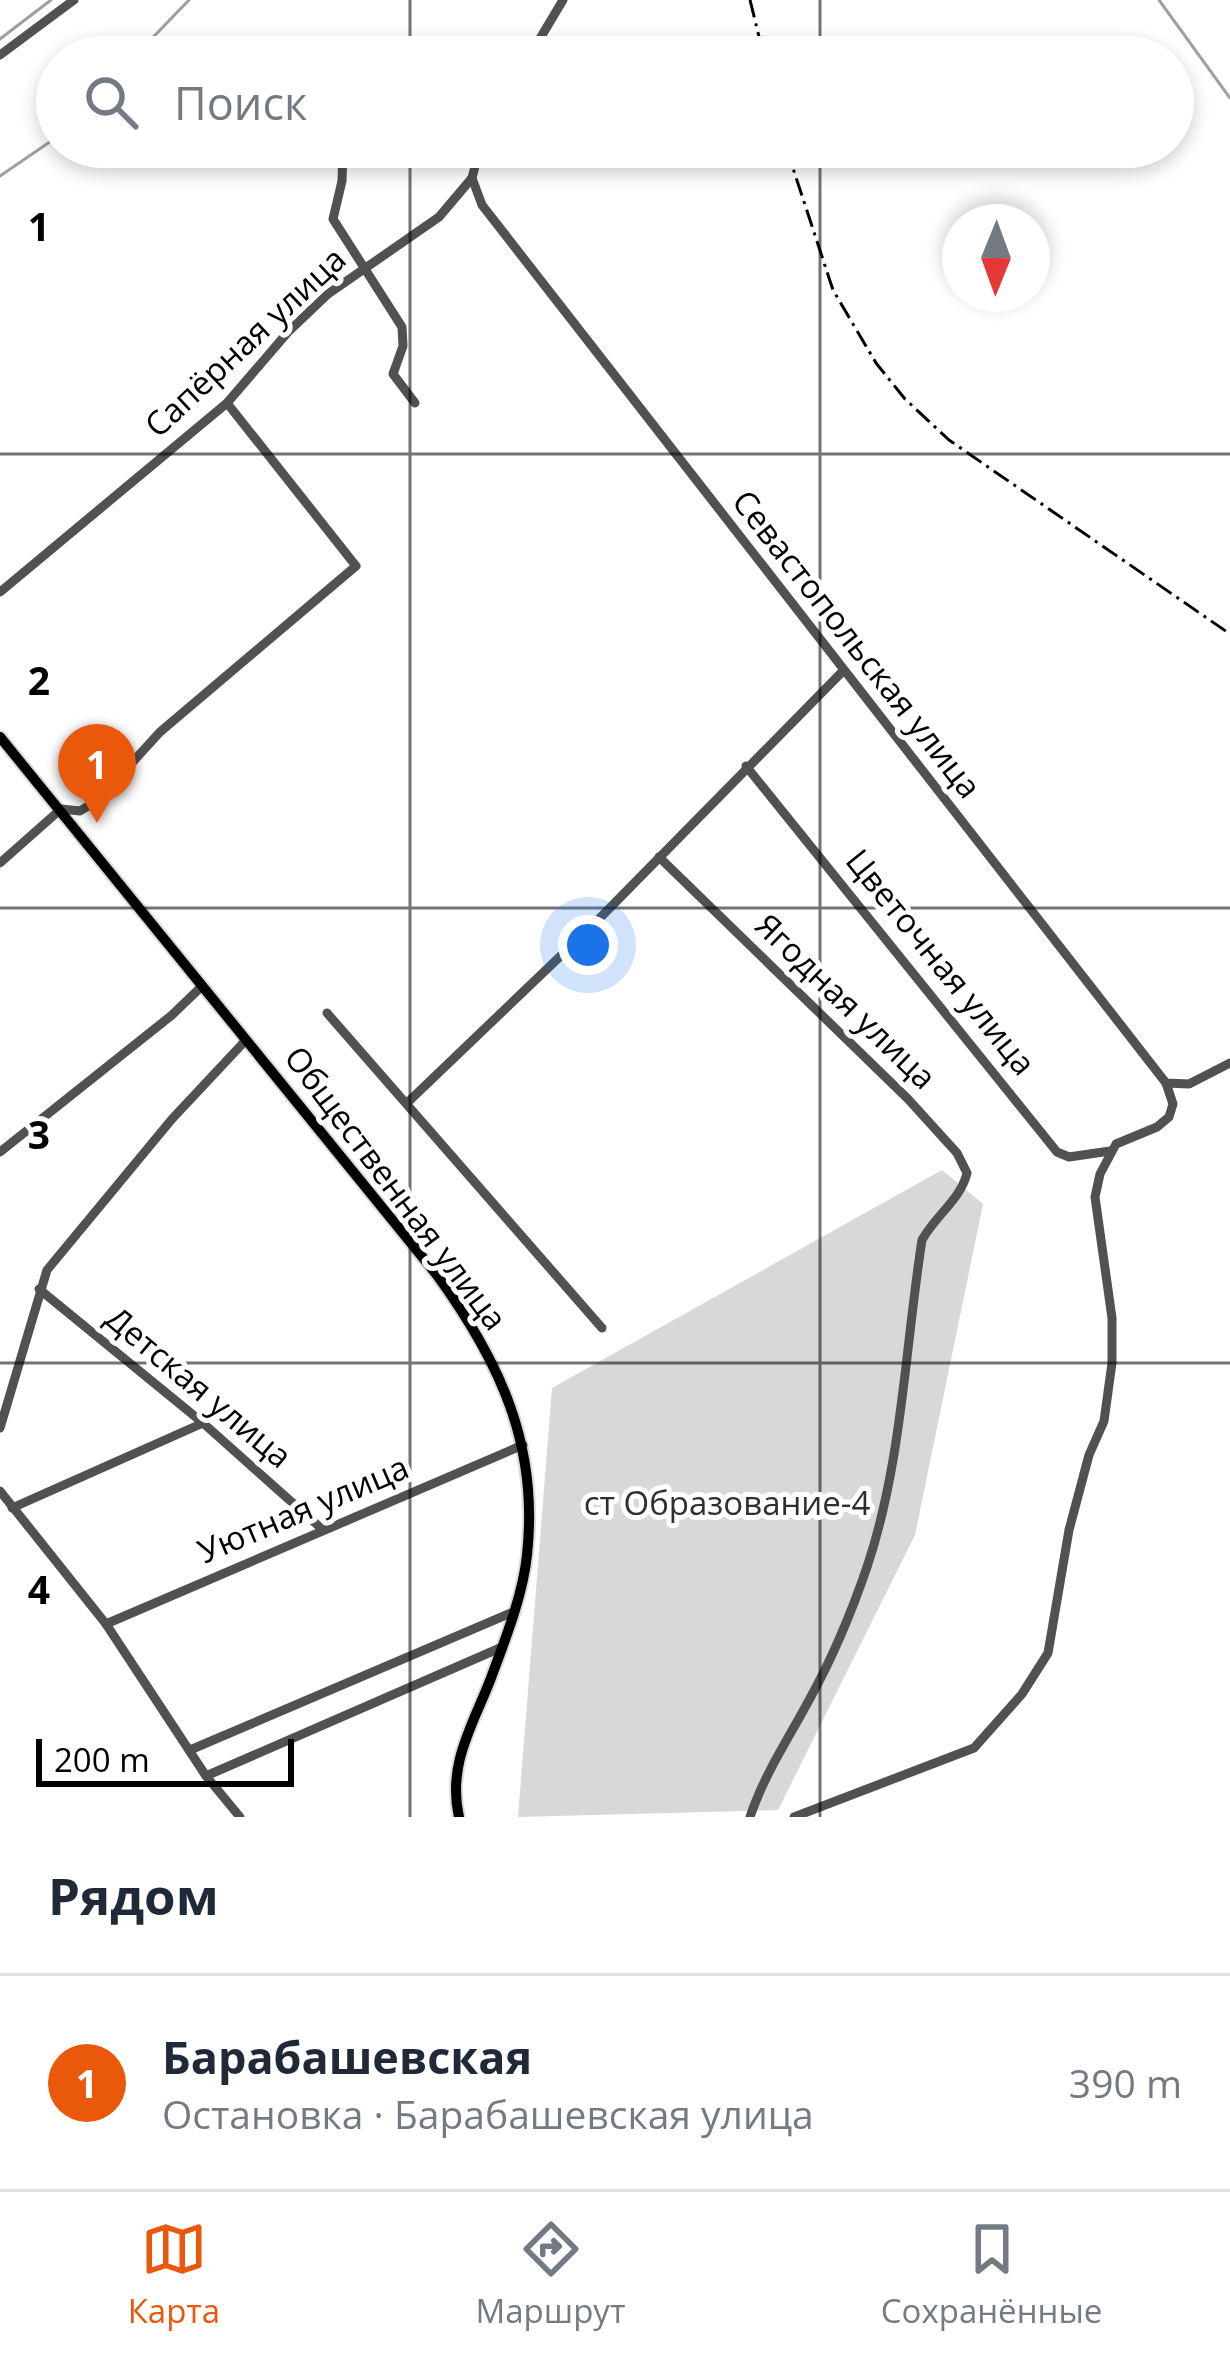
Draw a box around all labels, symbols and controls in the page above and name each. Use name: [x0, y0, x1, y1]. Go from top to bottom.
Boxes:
search box: [36, 36, 1194, 168]
icon: search: [78, 69, 144, 135]
text: Поиск: [174, 72, 307, 133]
text: 1: [28, 199, 50, 252]
north arrow: [942, 204, 1050, 312]
street label: Сапёрная улица: [134, 237, 355, 447]
street label: Севастопольская улица: [723, 480, 992, 807]
text: 2: [28, 653, 50, 706]
pin: 1: [58, 724, 136, 823]
street label: Цветочная улица: [836, 839, 1047, 1084]
street label: Ягодная улица: [746, 903, 947, 1099]
your location: [558, 915, 618, 975]
street label: Общественная улица: [275, 1037, 518, 1339]
text: 3: [28, 1107, 50, 1160]
street label: Детская улица: [97, 1295, 302, 1478]
street label: Уютная улица: [191, 1444, 415, 1573]
park label: ст Образование-4: [584, 1480, 870, 1525]
text: 4: [28, 1562, 50, 1615]
scale bar: [36, 1733, 294, 1786]
text: 200 m: [54, 1737, 150, 1782]
text: Рядом: [48, 1860, 219, 1930]
text: Барабашевская: [162, 2026, 532, 2087]
text: 1: [76, 2056, 98, 2109]
text: 390 m: [1069, 2056, 1182, 2109]
text: Остановка · Барабашевская улица: [162, 2087, 814, 2140]
tab: Карта: [128, 2216, 220, 2333]
tab: Маршрут: [476, 2216, 625, 2333]
tab: Сохранённые: [881, 2216, 1102, 2333]

